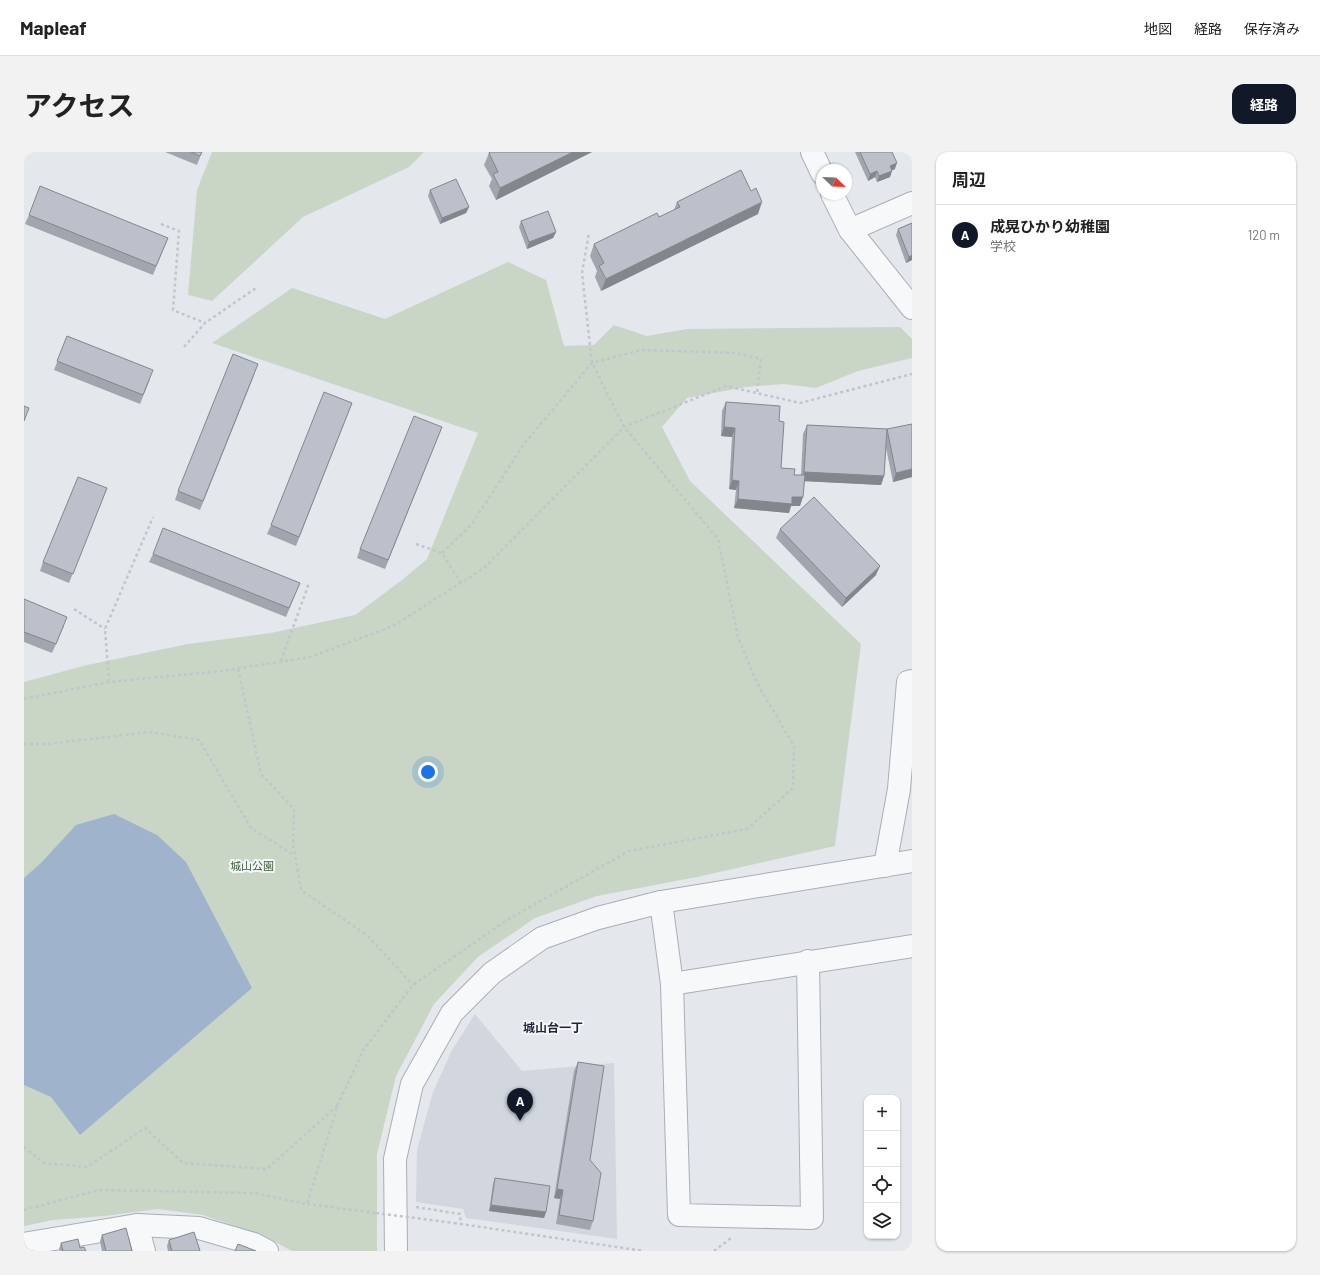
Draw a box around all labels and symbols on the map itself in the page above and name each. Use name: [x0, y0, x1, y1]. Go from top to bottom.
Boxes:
north arrow: [816, 164, 852, 200]
your location: [418, 762, 438, 782]
park label: 城山公園: [230, 859, 274, 872]
district label: 城山台一丁: [523, 1020, 583, 1034]
pin: A: [507, 1088, 533, 1121]

